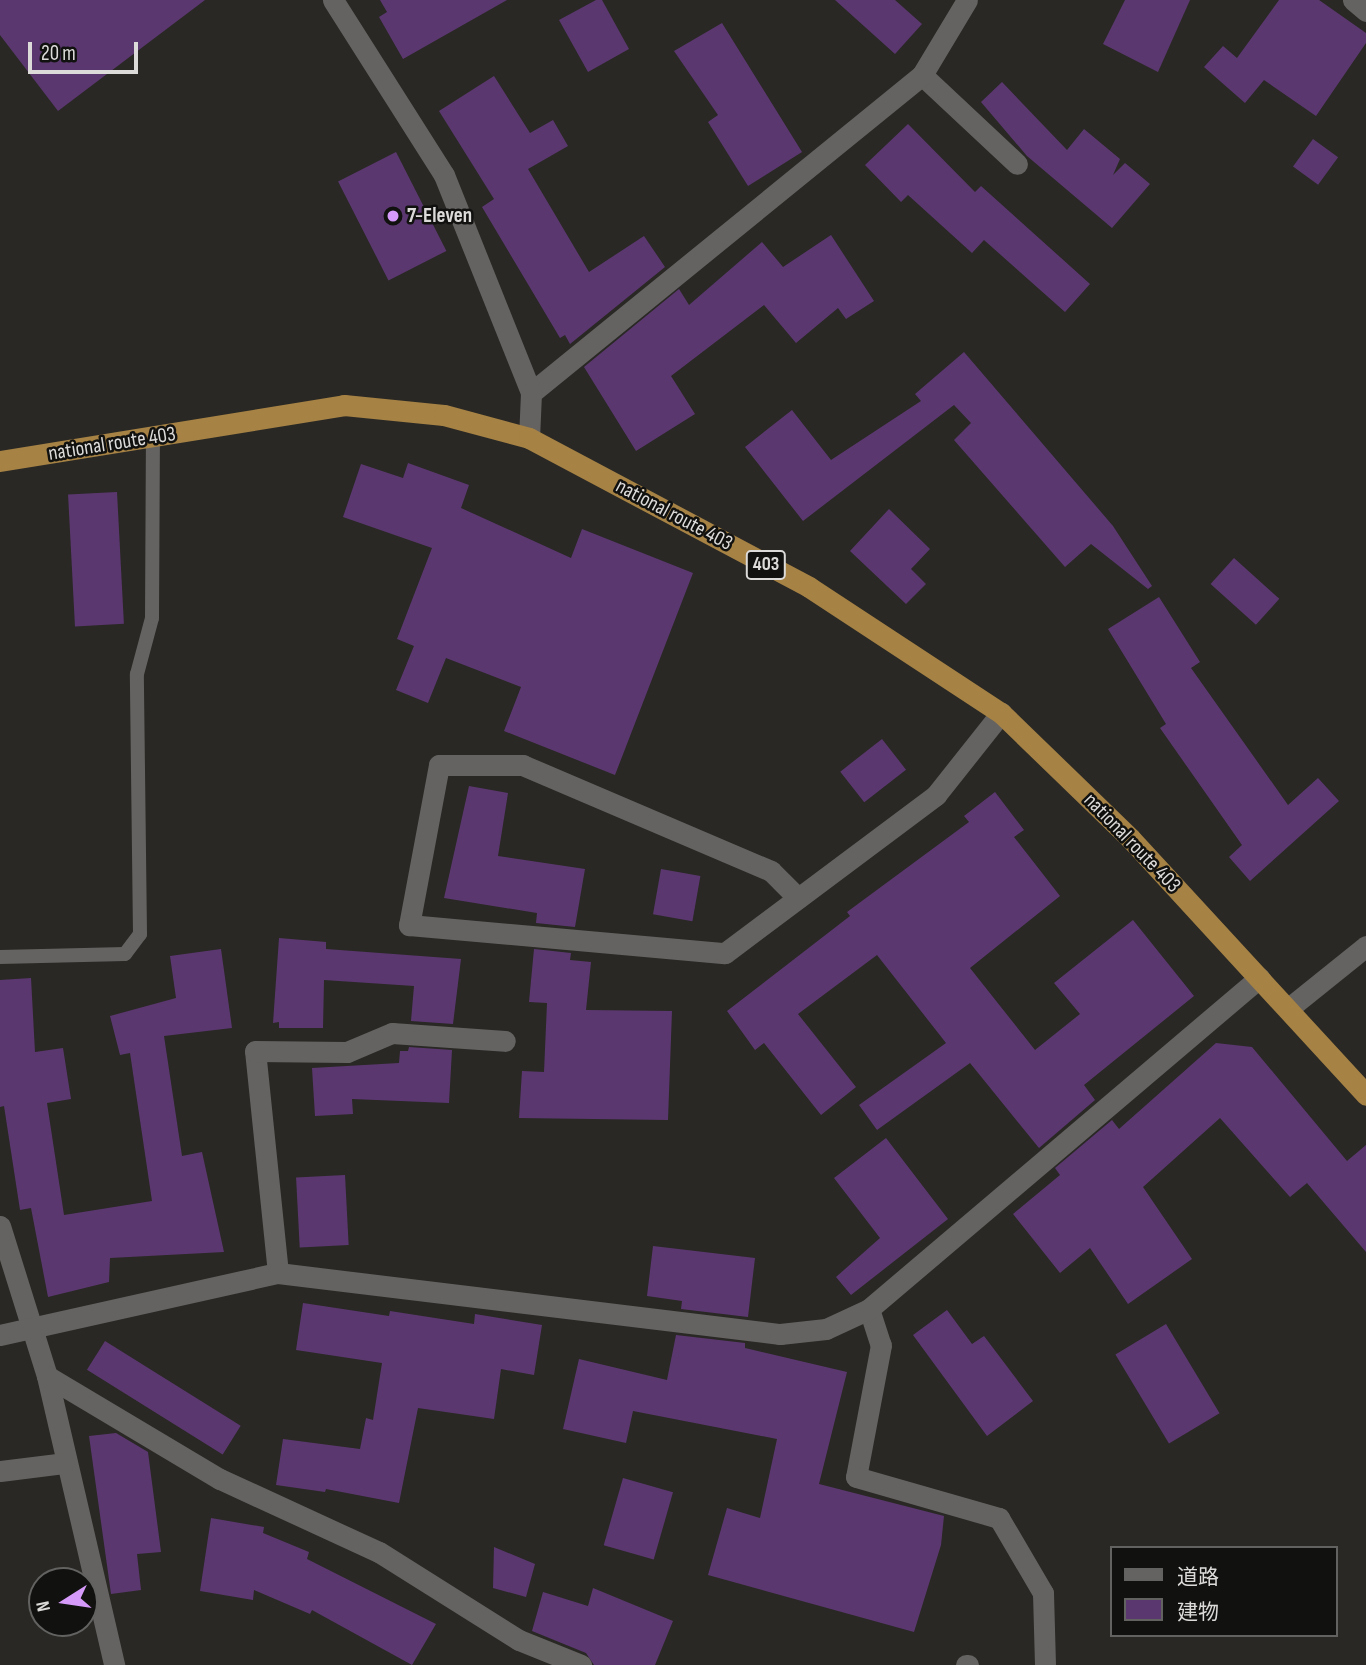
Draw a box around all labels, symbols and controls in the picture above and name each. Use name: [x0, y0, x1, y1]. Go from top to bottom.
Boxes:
scale bar: [32, 28, 142, 72]
text: 20 m: [41, 41, 76, 66]
place label: 7-Eleven: [407, 203, 472, 229]
marker: 7-Eleven: [385, 208, 401, 224]
street label: national route 403: [47, 421, 177, 467]
street label: national route 403: [611, 474, 737, 556]
road number: 403: [745, 550, 787, 580]
street label: national route 403: [1078, 788, 1186, 898]
legend: [1110, 1546, 1338, 1637]
text: 道路: [1177, 1565, 1219, 1590]
north arrow: [28, 1567, 98, 1637]
text: N: [32, 1599, 56, 1613]
text: 建物: [1177, 1600, 1219, 1625]

